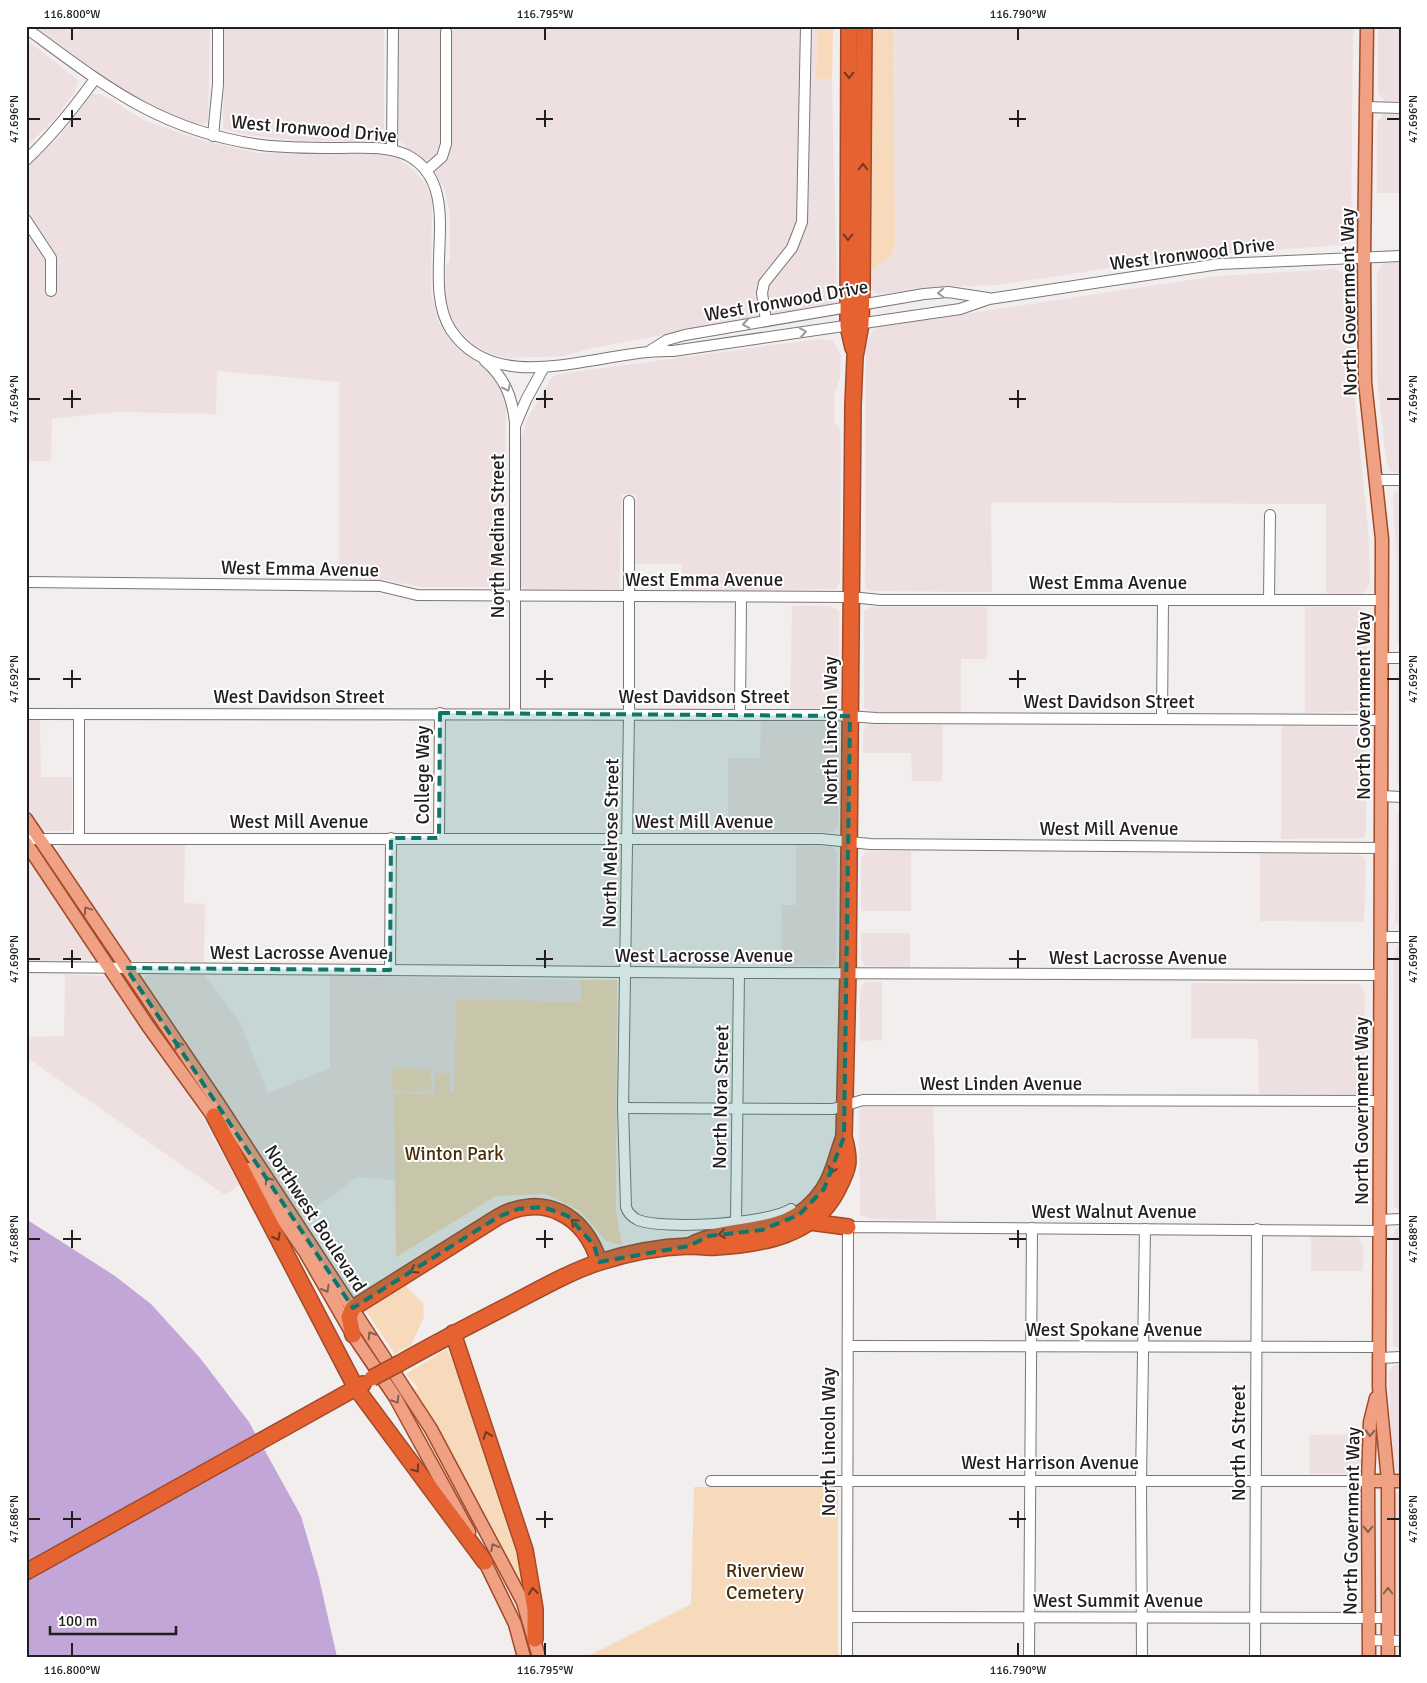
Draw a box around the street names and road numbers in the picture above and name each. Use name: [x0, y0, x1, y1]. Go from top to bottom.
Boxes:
street label: West Ironwood Drive: [230, 110, 398, 148]
street label: North Government Way: [1335, 208, 1363, 396]
street label: West Ironwood Drive: [1108, 232, 1276, 276]
street label: West Ironwood Drive: [702, 275, 870, 327]
street label: North Medina Street: [486, 453, 510, 619]
street label: West Emma Avenue: [221, 556, 379, 582]
street label: West Emma Avenue: [625, 568, 783, 592]
street label: West Emma Avenue: [1029, 571, 1187, 595]
street label: North Government Way: [1352, 612, 1376, 800]
street label: North Lincoln Way: [819, 656, 843, 806]
street label: West Davidson Street: [213, 685, 385, 709]
street label: West Davidson Street: [618, 685, 790, 709]
street label: West Davidson Street: [1023, 690, 1195, 714]
street label: College Way: [411, 725, 435, 824]
street label: North Melrose Street: [598, 758, 624, 928]
street label: West Mill Avenue: [229, 810, 369, 834]
street label: West Mill Avenue: [634, 810, 774, 834]
street label: West Mill Avenue: [1039, 817, 1179, 841]
street label: West Lacrosse Avenue: [210, 941, 388, 965]
street label: West Lacrosse Avenue: [615, 944, 793, 968]
street label: West Lacrosse Avenue: [1049, 946, 1227, 970]
street label: North Government Way: [1350, 1017, 1374, 1205]
street label: North Nora Street: [708, 1024, 734, 1169]
street label: West Linden Avenue: [920, 1072, 1082, 1096]
street label: Northwest Boulevard: [259, 1140, 372, 1297]
street label: West Walnut Avenue: [1031, 1200, 1197, 1224]
street label: West Spokane Avenue: [1025, 1318, 1203, 1342]
street label: North Lincoln Way: [817, 1367, 841, 1517]
street label: North A Street: [1227, 1384, 1251, 1501]
street label: North Government Way: [1338, 1427, 1366, 1615]
street label: West Harrison Avenue: [961, 1451, 1139, 1475]
street label: West Summit Avenue: [1033, 1589, 1203, 1613]

